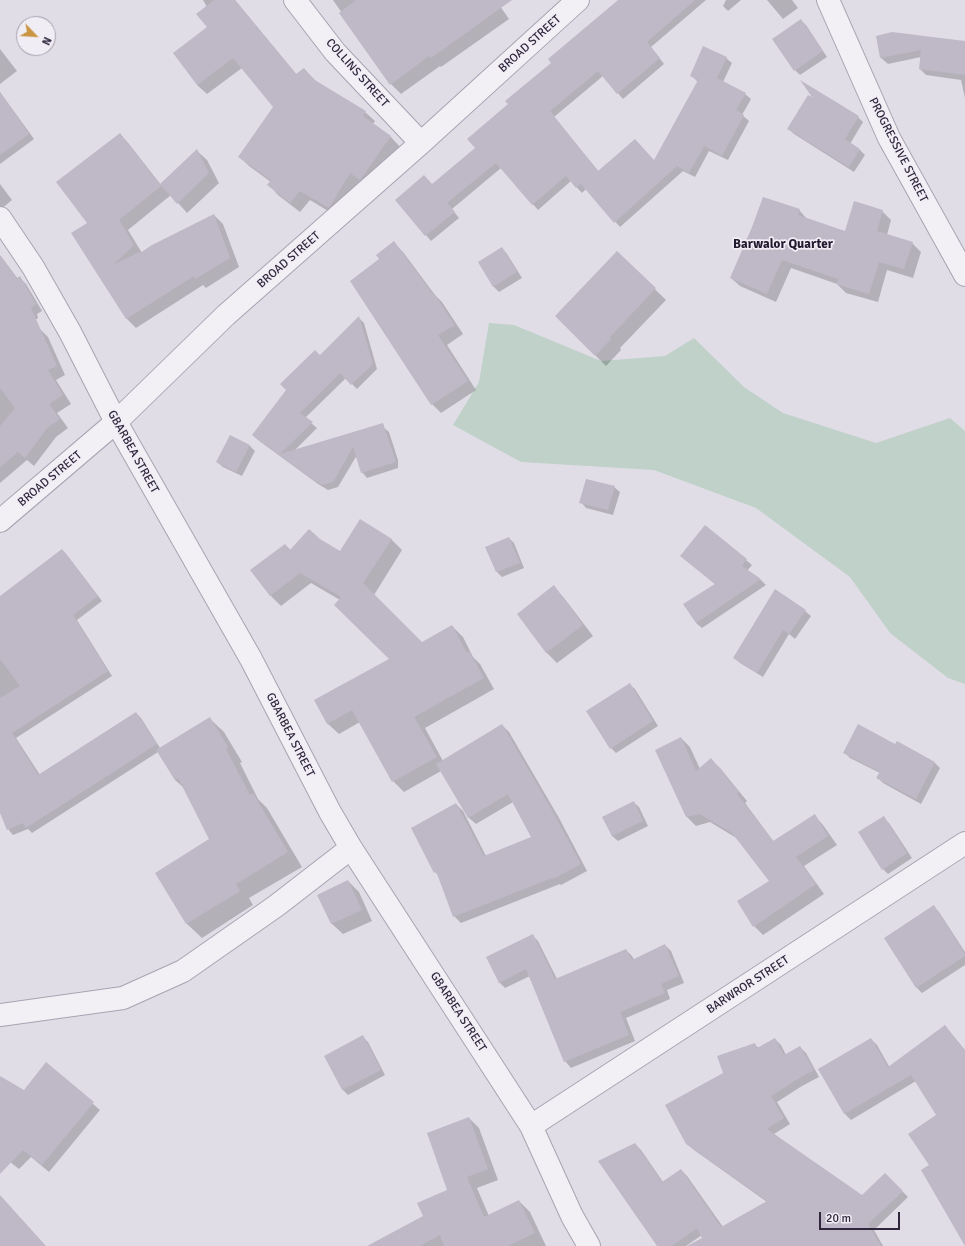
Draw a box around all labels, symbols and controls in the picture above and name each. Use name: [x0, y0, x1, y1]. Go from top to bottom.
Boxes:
street label: BROAD STREET: [496, 12, 564, 76]
north arrow: [16, 16, 56, 56]
text: N: [39, 35, 54, 47]
street label: COLLINS STREET: [322, 36, 392, 110]
street label: PROGRESSIVE STREET: [865, 95, 931, 205]
street label: BROAD STREET: [255, 229, 323, 291]
district label: Barwalor Quarter: [733, 237, 833, 253]
street label: GBARBEA STREET: [104, 408, 162, 496]
street label: BROAD STREET: [15, 448, 85, 510]
street label: GBARBEA STREET: [263, 691, 317, 779]
street label: BARWROR STREET: [704, 953, 792, 1017]
street label: GBARBEA STREET: [427, 969, 489, 1055]
scale bar: [821, 1204, 902, 1230]
text: 20 m: [826, 1211, 851, 1226]

